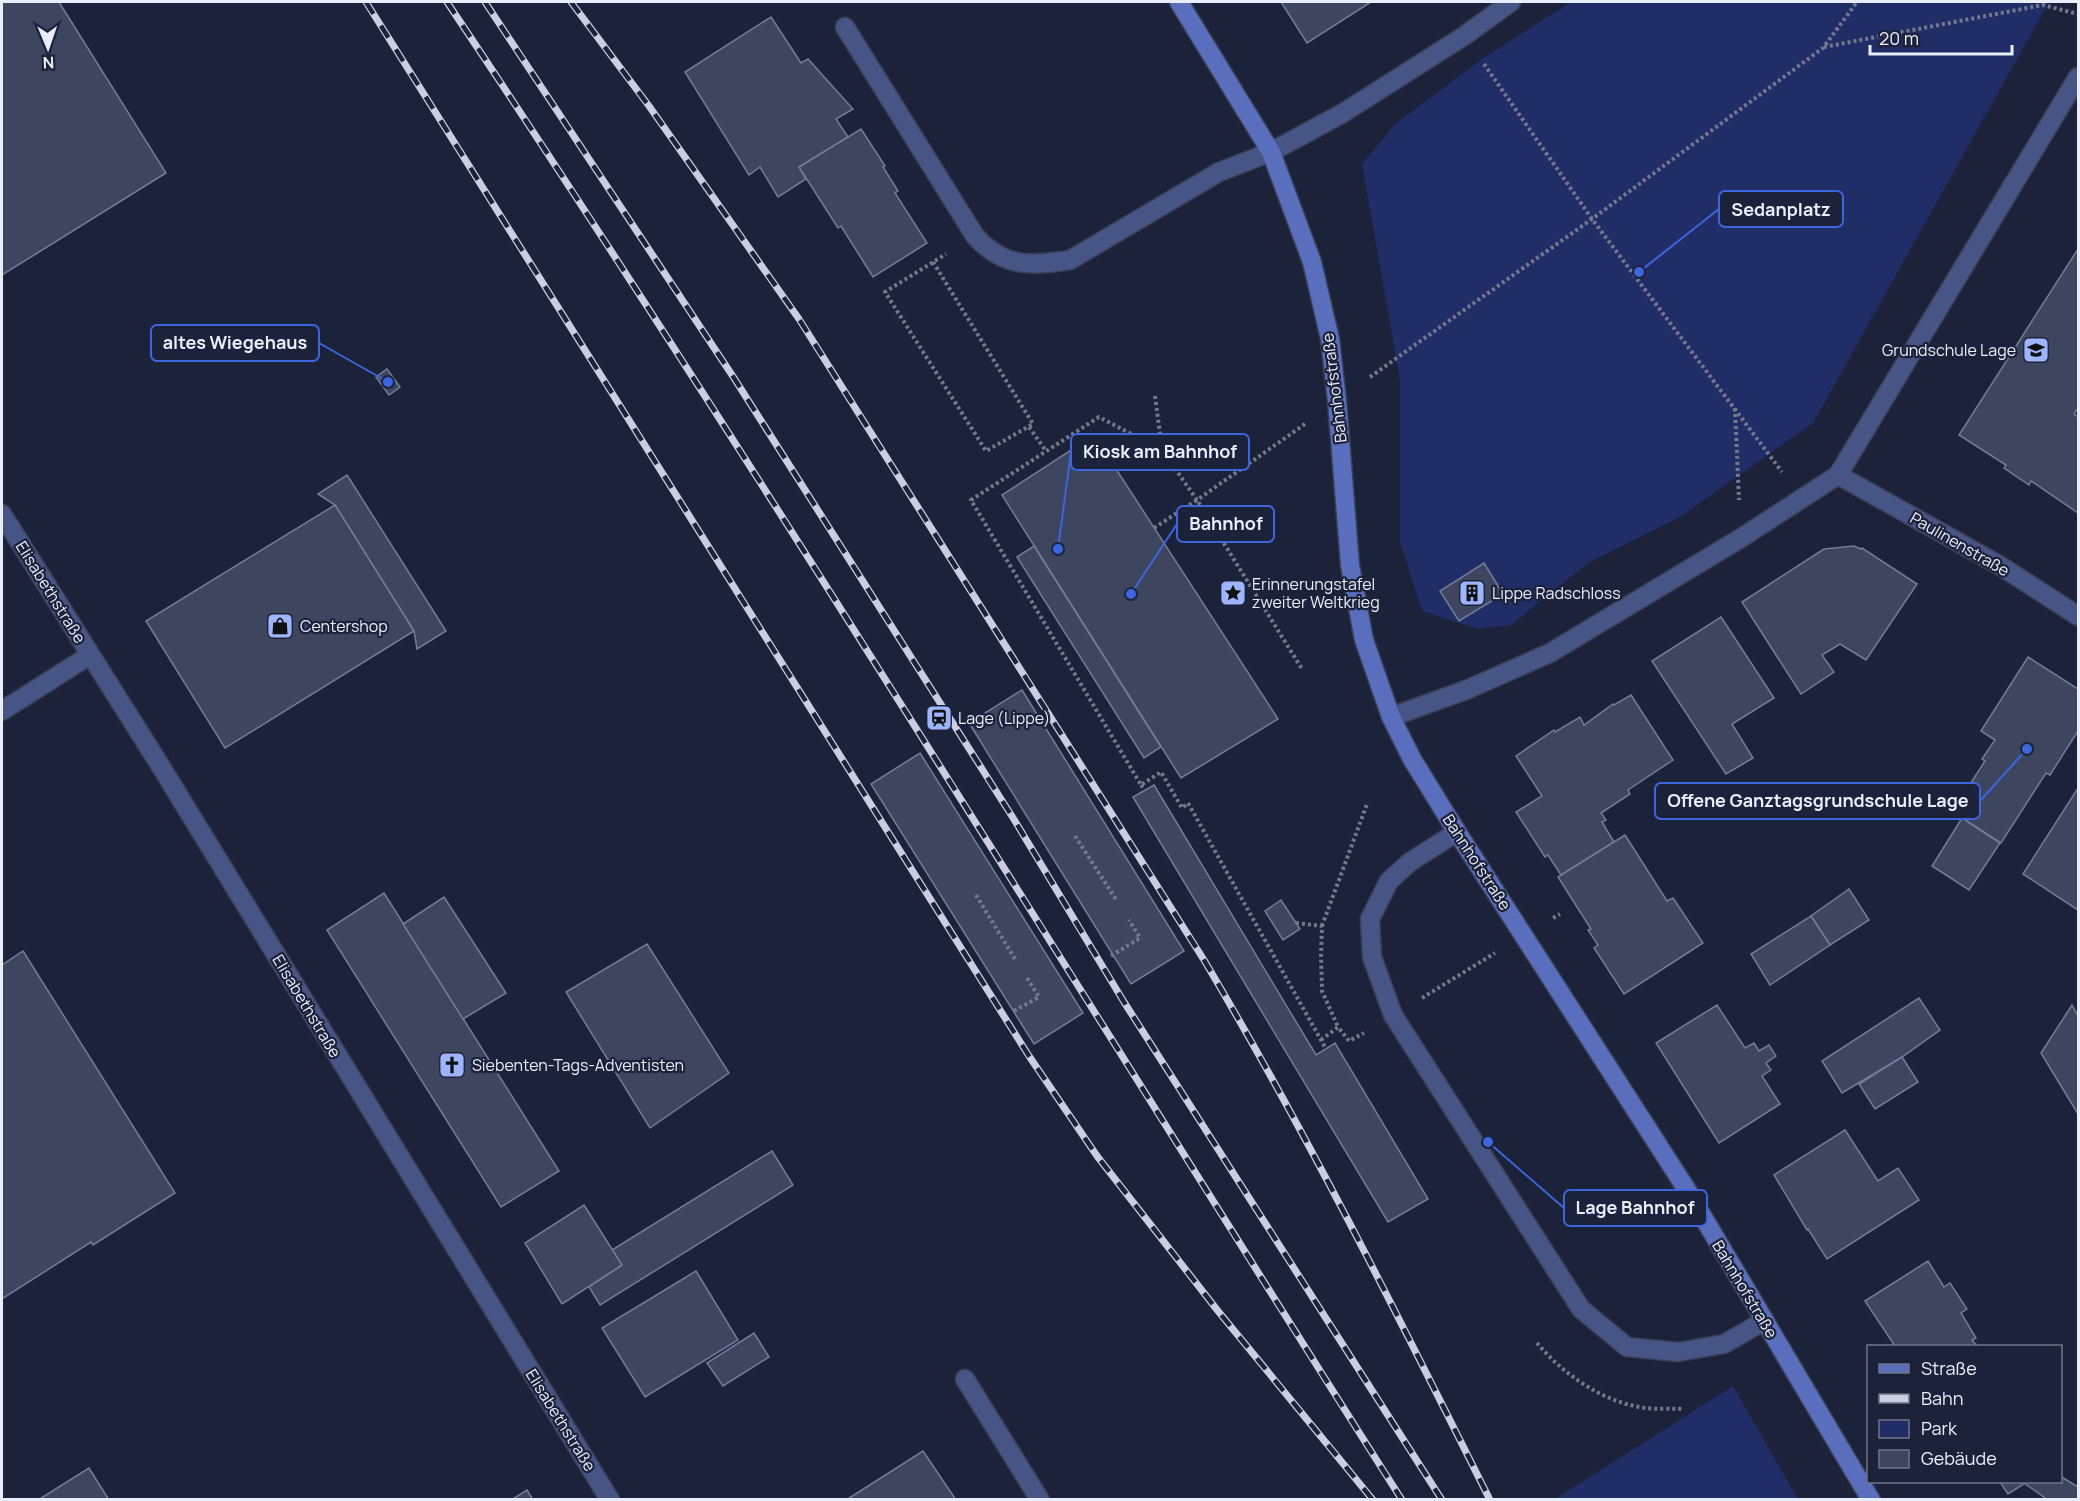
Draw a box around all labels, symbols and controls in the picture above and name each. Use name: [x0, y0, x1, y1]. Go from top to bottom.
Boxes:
north arrow: [18, 18, 78, 78]
scale bar: [1870, 18, 2012, 56]
text: 20 m: [1879, 26, 1919, 50]
text: N: [42, 52, 55, 74]
callout: Sedanplatz: [1719, 191, 1843, 227]
text: Sedanplatz: [1731, 197, 1831, 221]
callout: altes Wiegehaus: [151, 325, 319, 361]
text: altes Wiegehaus: [163, 330, 308, 354]
street label: Bahnhofstraße: [1316, 332, 1352, 444]
school or university icon: Grundschule Lage: [2021, 335, 2051, 365]
place label: Grundschule Lage: [1882, 339, 2016, 361]
callout: Kiosk am Bahnhof: [1071, 434, 1249, 470]
text: Kiosk am Bahnhof: [1083, 439, 1237, 463]
callout: Bahnhof: [1177, 506, 1274, 542]
street label: Paulinenstraße: [1906, 507, 2014, 581]
text: Bahnhof: [1189, 511, 1263, 535]
street label: Elisabethstraße: [11, 537, 91, 647]
place label: Erinnerungstafel zweiter Weltkrieg: [1252, 573, 1380, 613]
place icon: Erinnerungstafel zweiter Weltkrieg: [1218, 578, 1248, 608]
building icon: Lippe Radschloss: [1457, 578, 1487, 608]
place label: Lippe Radschloss: [1492, 582, 1621, 604]
shop icon: Centershop: [265, 611, 295, 641]
place label: Centershop: [300, 615, 388, 637]
station icon: Lage (Lippe): [924, 703, 954, 733]
place label: Lage (Lippe): [958, 707, 1050, 729]
callout: Offene Ganztagsgrundschule Lage: [1655, 783, 1980, 819]
text: Offene Ganztagsgrundschule Lage: [1667, 788, 1969, 812]
street label: Bahnhofstraße: [1438, 810, 1516, 914]
street label: Elisabethstraße: [268, 950, 346, 1062]
church icon: Siebenten-Tags-Adventisten: [437, 1050, 467, 1080]
place label: Siebenten-Tags-Adventisten: [472, 1054, 684, 1076]
callout: Lage Bahnhof: [1564, 1190, 1707, 1226]
text: Lage Bahnhof: [1576, 1195, 1695, 1219]
street label: Bahnhofstraße: [1707, 1236, 1783, 1342]
legend: [1867, 1345, 2062, 1483]
text: Straße: [1921, 1356, 1977, 1380]
street label: Elisabethstraße: [521, 1365, 601, 1475]
text: Bahn: [1921, 1386, 1963, 1410]
text: Park: [1921, 1416, 1958, 1440]
text: Gebäude: [1921, 1446, 1997, 1470]

